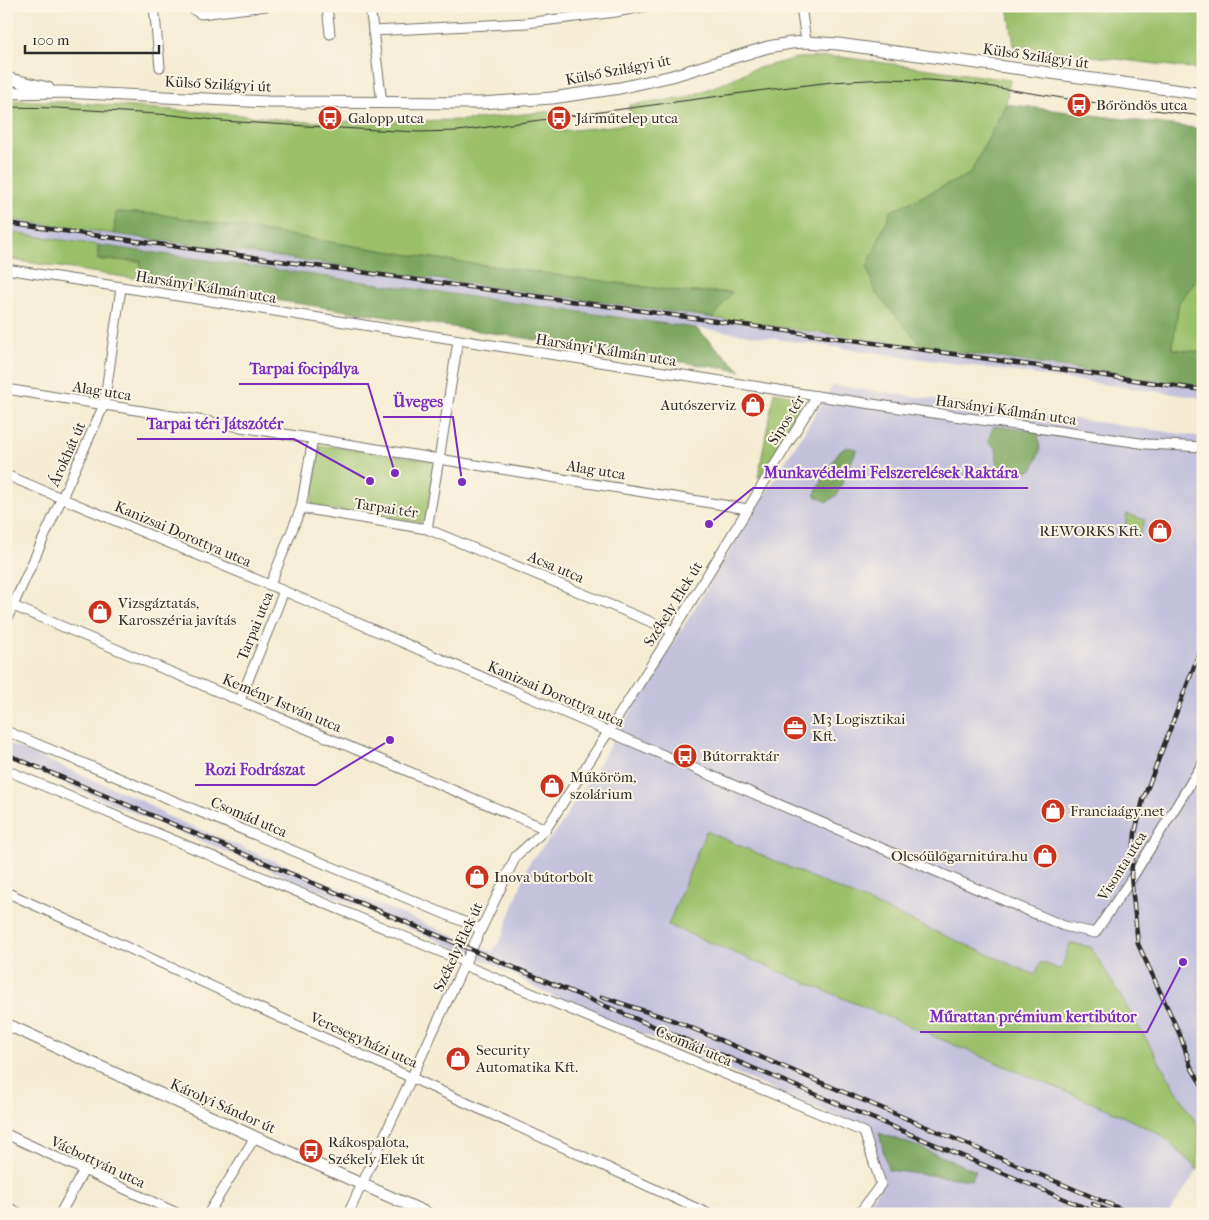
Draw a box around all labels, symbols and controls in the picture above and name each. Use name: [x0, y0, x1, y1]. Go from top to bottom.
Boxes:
scale bar: [25, 22, 159, 54]
text: 100 m: [32, 31, 70, 49]
street label: Külső Szilágyi út: [982, 40, 1091, 72]
street label: Külső Szilágyi út: [564, 51, 673, 89]
street label: Külső Szilágyi út: [164, 72, 273, 96]
bus stop icon: Bőröndös utca: [1066, 92, 1092, 118]
place label: Bőröndös utca: [1096, 96, 1189, 114]
bus stop icon: Galopp utca: [317, 105, 343, 131]
bus stop icon: Járműtelep utca: [546, 105, 572, 131]
place label: Galopp utca: [348, 109, 425, 127]
place label: Járműtelep utca: [575, 109, 679, 127]
street label: Harsányi Kálmán utca: [134, 267, 279, 307]
street label: Harsányi Kálmán utca: [534, 330, 679, 370]
callout: Tarpai focipálya: [239, 353, 368, 384]
text: Tarpai focipálya: [248, 359, 359, 379]
street label: Alag utca: [70, 377, 134, 405]
callout: Üveges: [383, 386, 453, 417]
text: Üveges: [392, 391, 443, 412]
street label: Sipos tér: [764, 391, 809, 448]
street label: Harsányi Kálmán utca: [934, 391, 1079, 429]
shop icon: Autószerviz: [740, 392, 766, 418]
place label: Autószerviz: [659, 396, 736, 414]
callout: Tarpai téri Játszótér: [137, 408, 294, 439]
text: Tarpai téri Játszótér: [145, 414, 285, 434]
street label: Árokhát út: [44, 418, 90, 490]
street label: Alag utca: [564, 456, 628, 484]
callout: Munkavédelmi Felszerelések Raktára: [753, 457, 1028, 488]
text: Munkavédelmi Felszerelések Raktára: [763, 463, 1019, 482]
street label: Tarpai tér: [353, 494, 420, 522]
street label: Kanizsai Dorottya utca: [112, 497, 255, 571]
shop icon: REWORKS Kft.: [1147, 518, 1173, 544]
place label: REWORKS Kft.: [1039, 522, 1142, 540]
street label: Acsa utca: [524, 547, 588, 587]
street label: Székely Elek út: [640, 558, 707, 650]
street label: Tarpai utca: [233, 588, 277, 663]
place label: Vizsgáztatás, Karosszéria javítás: [117, 594, 237, 629]
shop icon: Vizsgáztatás, Karosszéria javítás: [87, 599, 113, 625]
street label: Kanizsai Dorottya utca: [485, 657, 628, 731]
street label: Kemény István utca: [220, 670, 345, 737]
place label: M3 Logisztikai Kft.: [812, 710, 906, 745]
office icon: M3 Logisztikai Kft.: [782, 715, 808, 741]
bus stop icon: Bútorraktár: [672, 743, 698, 769]
place label: Bútorraktár: [702, 747, 780, 765]
callout: Rozi Fodrászat: [195, 754, 316, 785]
text: Rozi Fodrászat: [205, 760, 305, 779]
place label: Műköröm, szolárium: [570, 768, 636, 803]
shop icon: Műköröm, szolárium: [539, 773, 565, 799]
street label: Csomád utca: [208, 793, 291, 842]
shop icon: Franciaágy.net: [1040, 798, 1066, 824]
place label: Franciaágy.net: [1070, 802, 1165, 820]
street label: Visonta utca: [1093, 827, 1151, 905]
shop icon: Olcsóülőgarnitúra.hu: [1032, 843, 1058, 869]
place label: Olcsóülőgarnitúra.hu: [891, 847, 1029, 865]
shop icon: Inova bútorbolt: [464, 864, 490, 890]
place label: Inova bútorbolt: [494, 868, 594, 886]
street label: Székely Elek út: [429, 899, 487, 995]
callout: Műrattan prémium kertibútor: [920, 1001, 1147, 1032]
text: Műrattan prémium kertibútor: [928, 1007, 1138, 1027]
street label: Veresegyházi utca: [306, 1008, 422, 1072]
street label: Csomád utca: [653, 1022, 736, 1071]
place label: Security Automatika Kft.: [475, 1041, 578, 1076]
shop icon: Security Automatika Kft.: [445, 1046, 471, 1072]
street label: Károlyi Sándor út: [167, 1075, 279, 1138]
street label: Vácbottyán utca: [47, 1132, 149, 1192]
place label: Rákospalota, Székely Elek út: [328, 1133, 426, 1168]
bus stop icon: Rákospalota, Székely Elek út: [298, 1138, 324, 1164]

